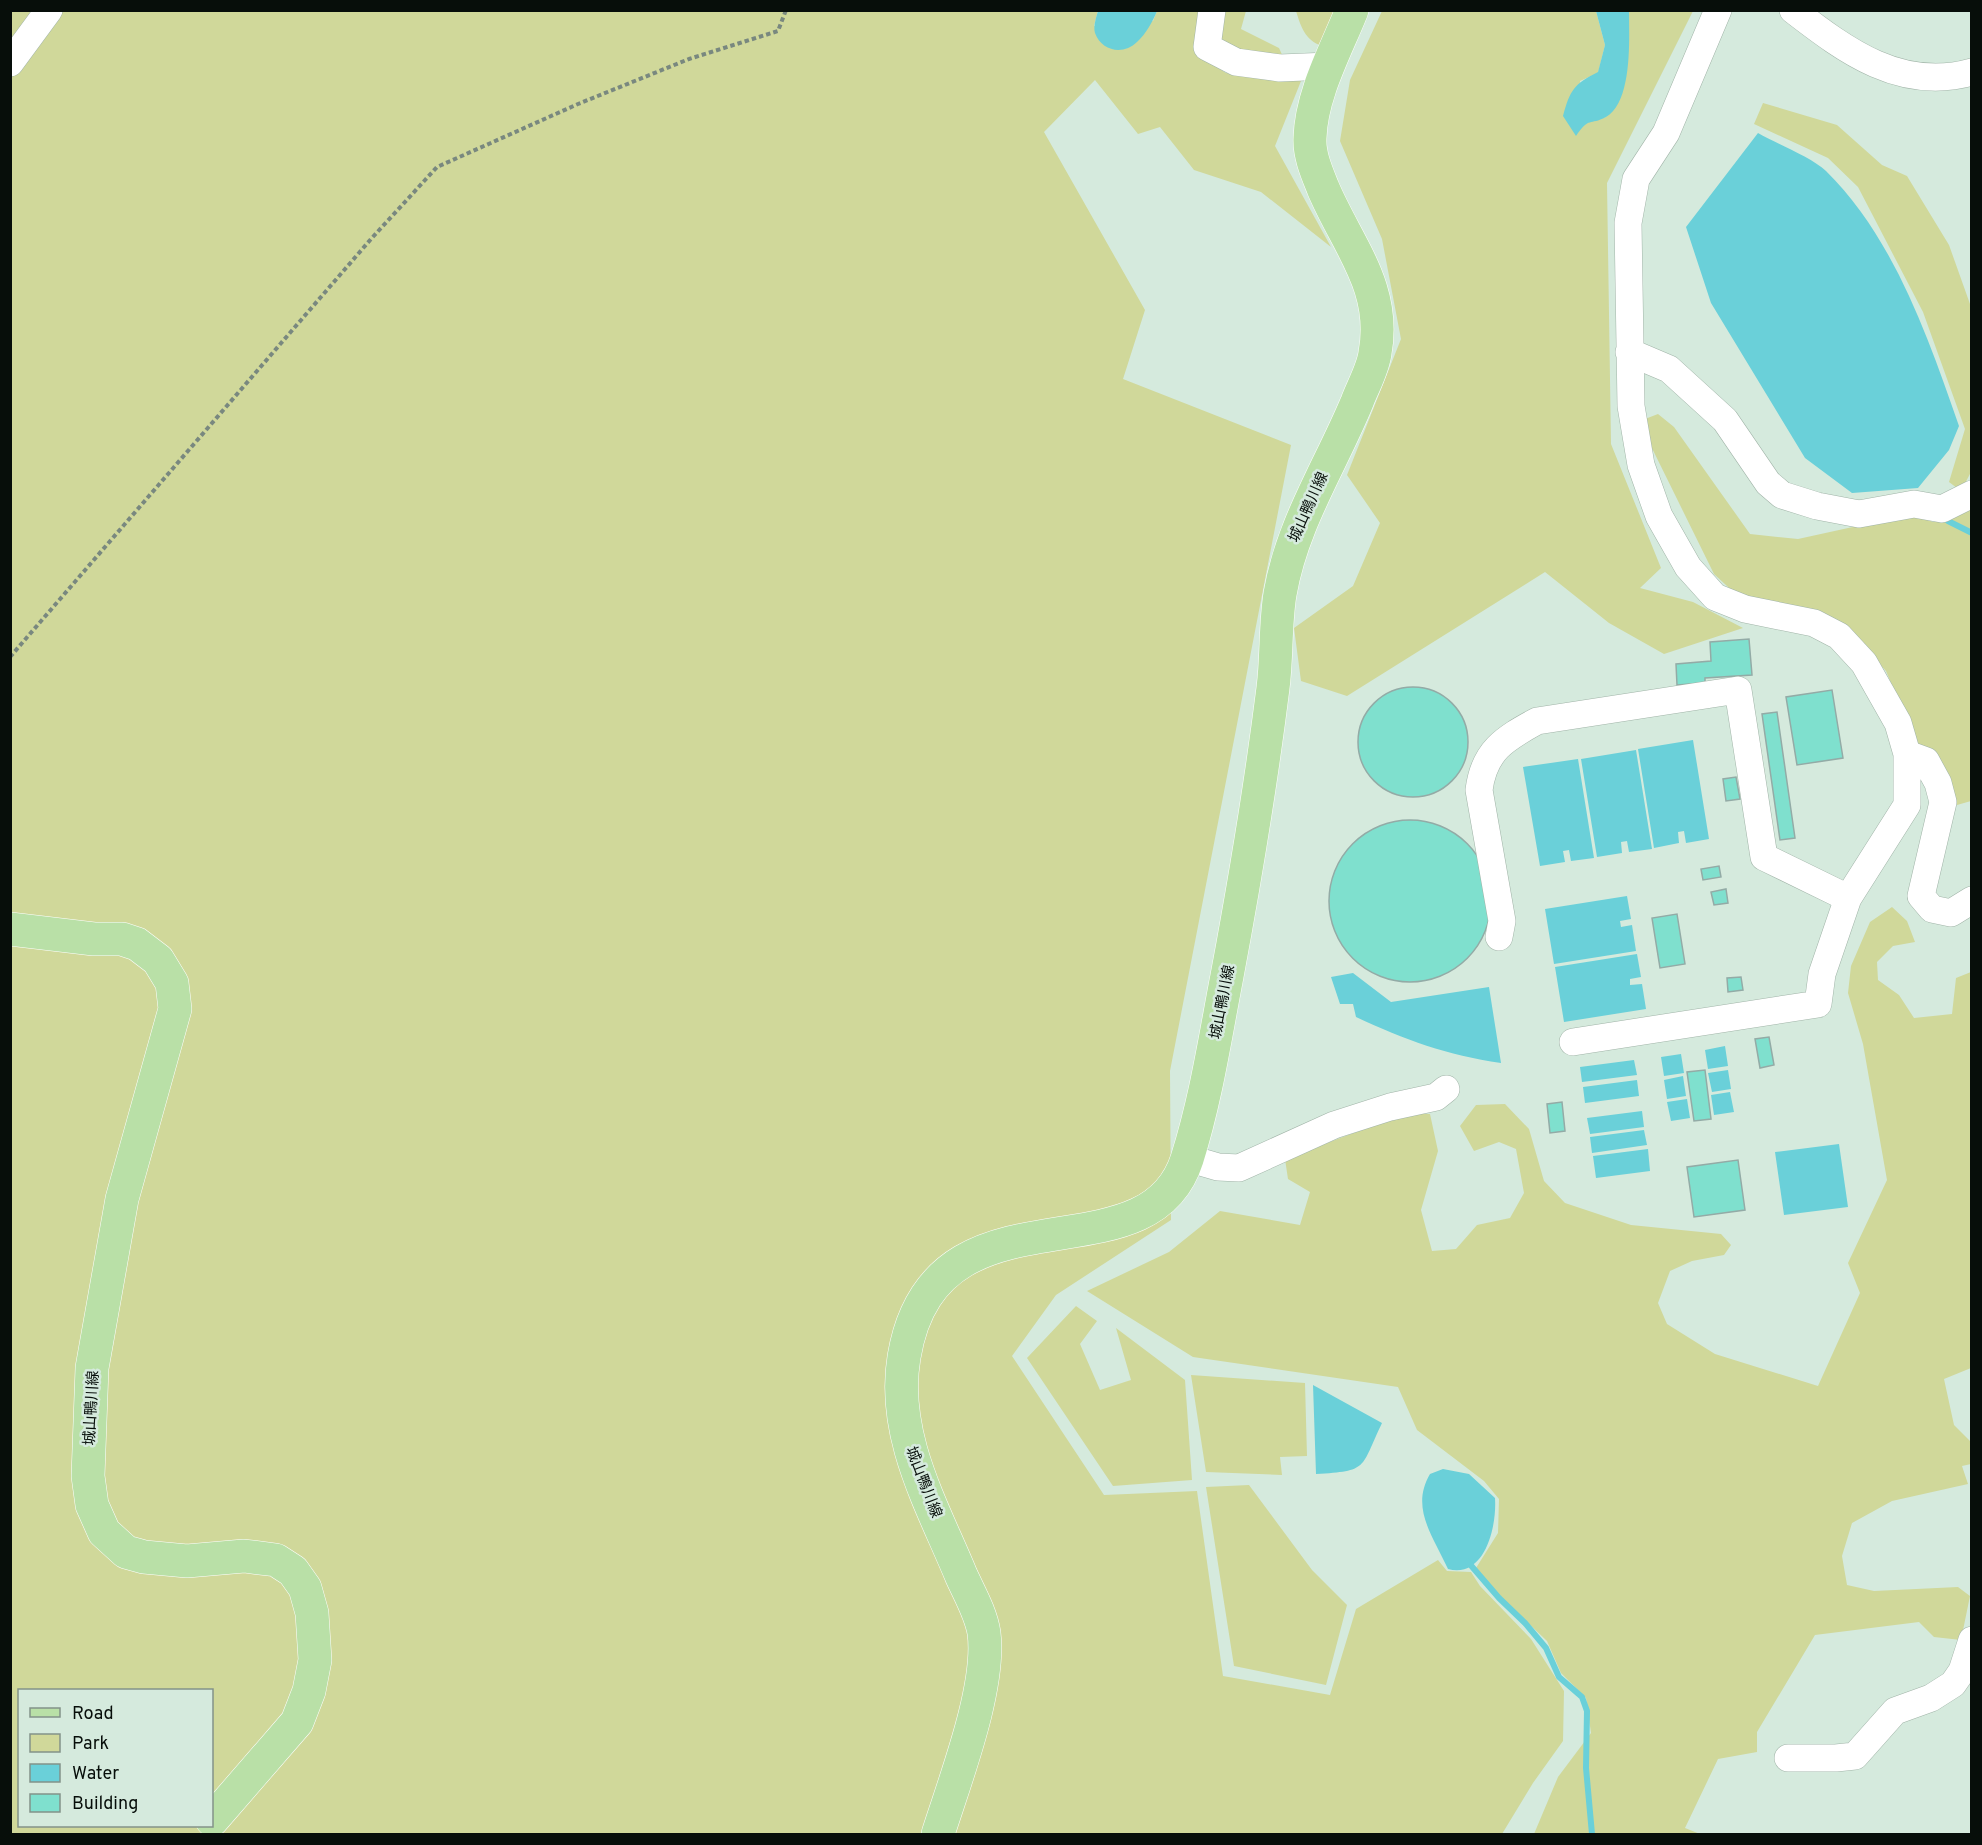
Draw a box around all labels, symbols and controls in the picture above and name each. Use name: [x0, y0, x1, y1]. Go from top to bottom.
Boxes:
street label: 城山鴨川線: [1285, 469, 1333, 546]
street label: 城山鴨川線: [1207, 964, 1240, 1041]
street label: 城山鴨川線: [81, 1370, 104, 1446]
street label: 城山鴨川線: [900, 1444, 945, 1521]
legend: [18, 1689, 213, 1827]
text: Road: [72, 1703, 114, 1726]
text: Park: [72, 1733, 109, 1756]
text: Water: [72, 1763, 119, 1786]
text: Building: [72, 1793, 138, 1816]

